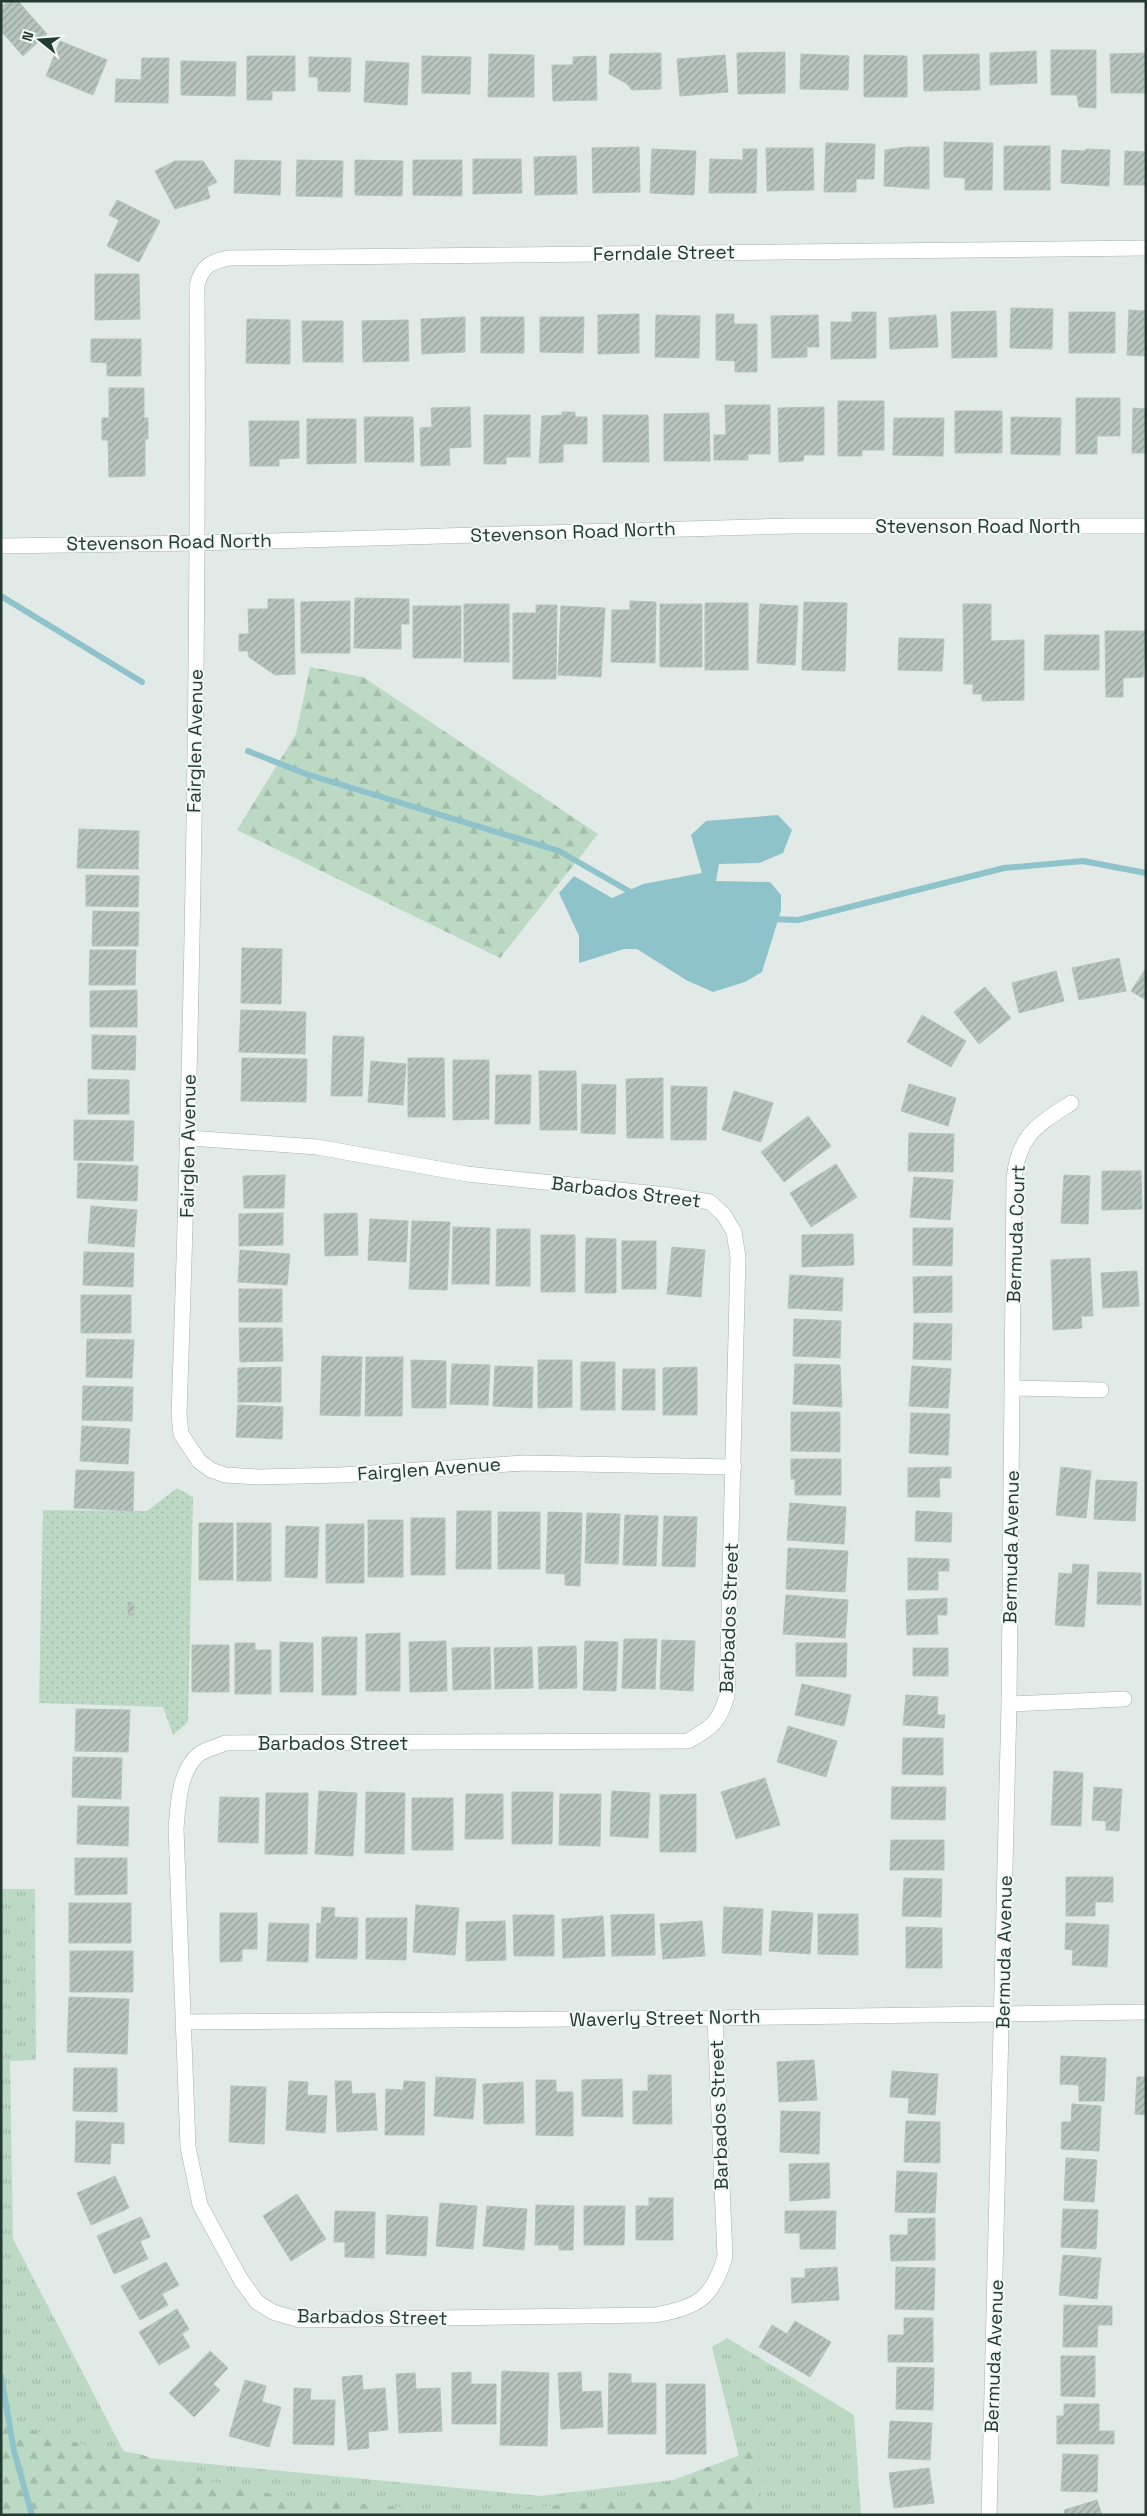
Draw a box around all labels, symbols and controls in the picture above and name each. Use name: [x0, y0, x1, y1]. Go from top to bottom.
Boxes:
north arrow: [15, 15, 65, 65]
text: N: [18, 29, 38, 43]
street label: Ferndale Street: [593, 239, 735, 267]
street label: Stevenson Road North: [875, 514, 1081, 539]
street label: Stevenson Road North: [470, 516, 676, 548]
street label: Stevenson Road North: [66, 528, 272, 556]
street label: Fairglen Avenue: [181, 669, 209, 813]
street label: Fairglen Avenue: [174, 1074, 202, 1218]
street label: Bermuda Court: [1001, 1164, 1031, 1304]
street label: Barbados Street: [550, 1170, 702, 1214]
street label: Fairglen Avenue: [356, 1452, 502, 1486]
street label: Bermuda Avenue: [997, 1470, 1025, 1624]
street label: Barbados Street: [714, 1542, 744, 1694]
street label: Barbados Street: [258, 1731, 408, 1756]
street label: Bermuda Avenue: [990, 1875, 1018, 2029]
street label: Waverly Street North: [569, 2004, 761, 2032]
street label: Barbados Street: [704, 2039, 734, 2191]
street label: Bermuda Avenue: [979, 2279, 1009, 2433]
street label: Barbados Street: [297, 2303, 447, 2331]

